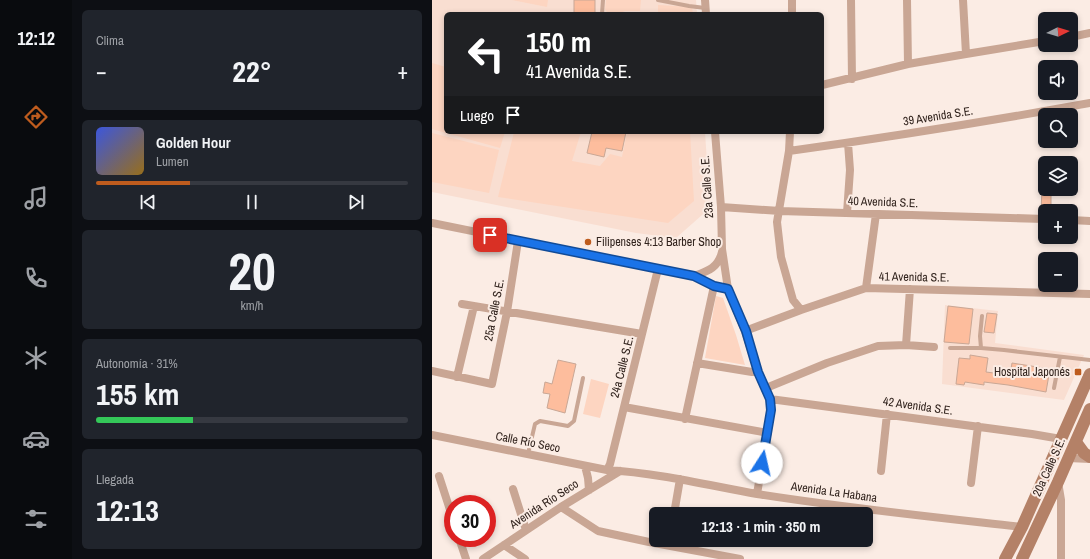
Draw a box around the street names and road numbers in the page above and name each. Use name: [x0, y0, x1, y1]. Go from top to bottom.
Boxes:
street label: 39 Avenida S.E.: [902, 103, 974, 129]
street label: 23a Calle S.E.: [697, 155, 717, 219]
street label: 40 Avenida S.E.: [848, 193, 918, 211]
street label: 41 Avenida S.E.: [879, 268, 949, 286]
street label: 25a Calle S.E.: [480, 278, 508, 342]
street label: 24a Calle S.E.: [607, 335, 637, 399]
street label: 42 Avenida S.E.: [882, 393, 954, 419]
street label: Calle Río Seco: [494, 428, 562, 456]
street label: 20a Calle S.E.: [1029, 435, 1069, 499]
street label: Avenida Río Seco: [506, 476, 582, 533]
street label: Avenida La Habana: [789, 478, 879, 506]

